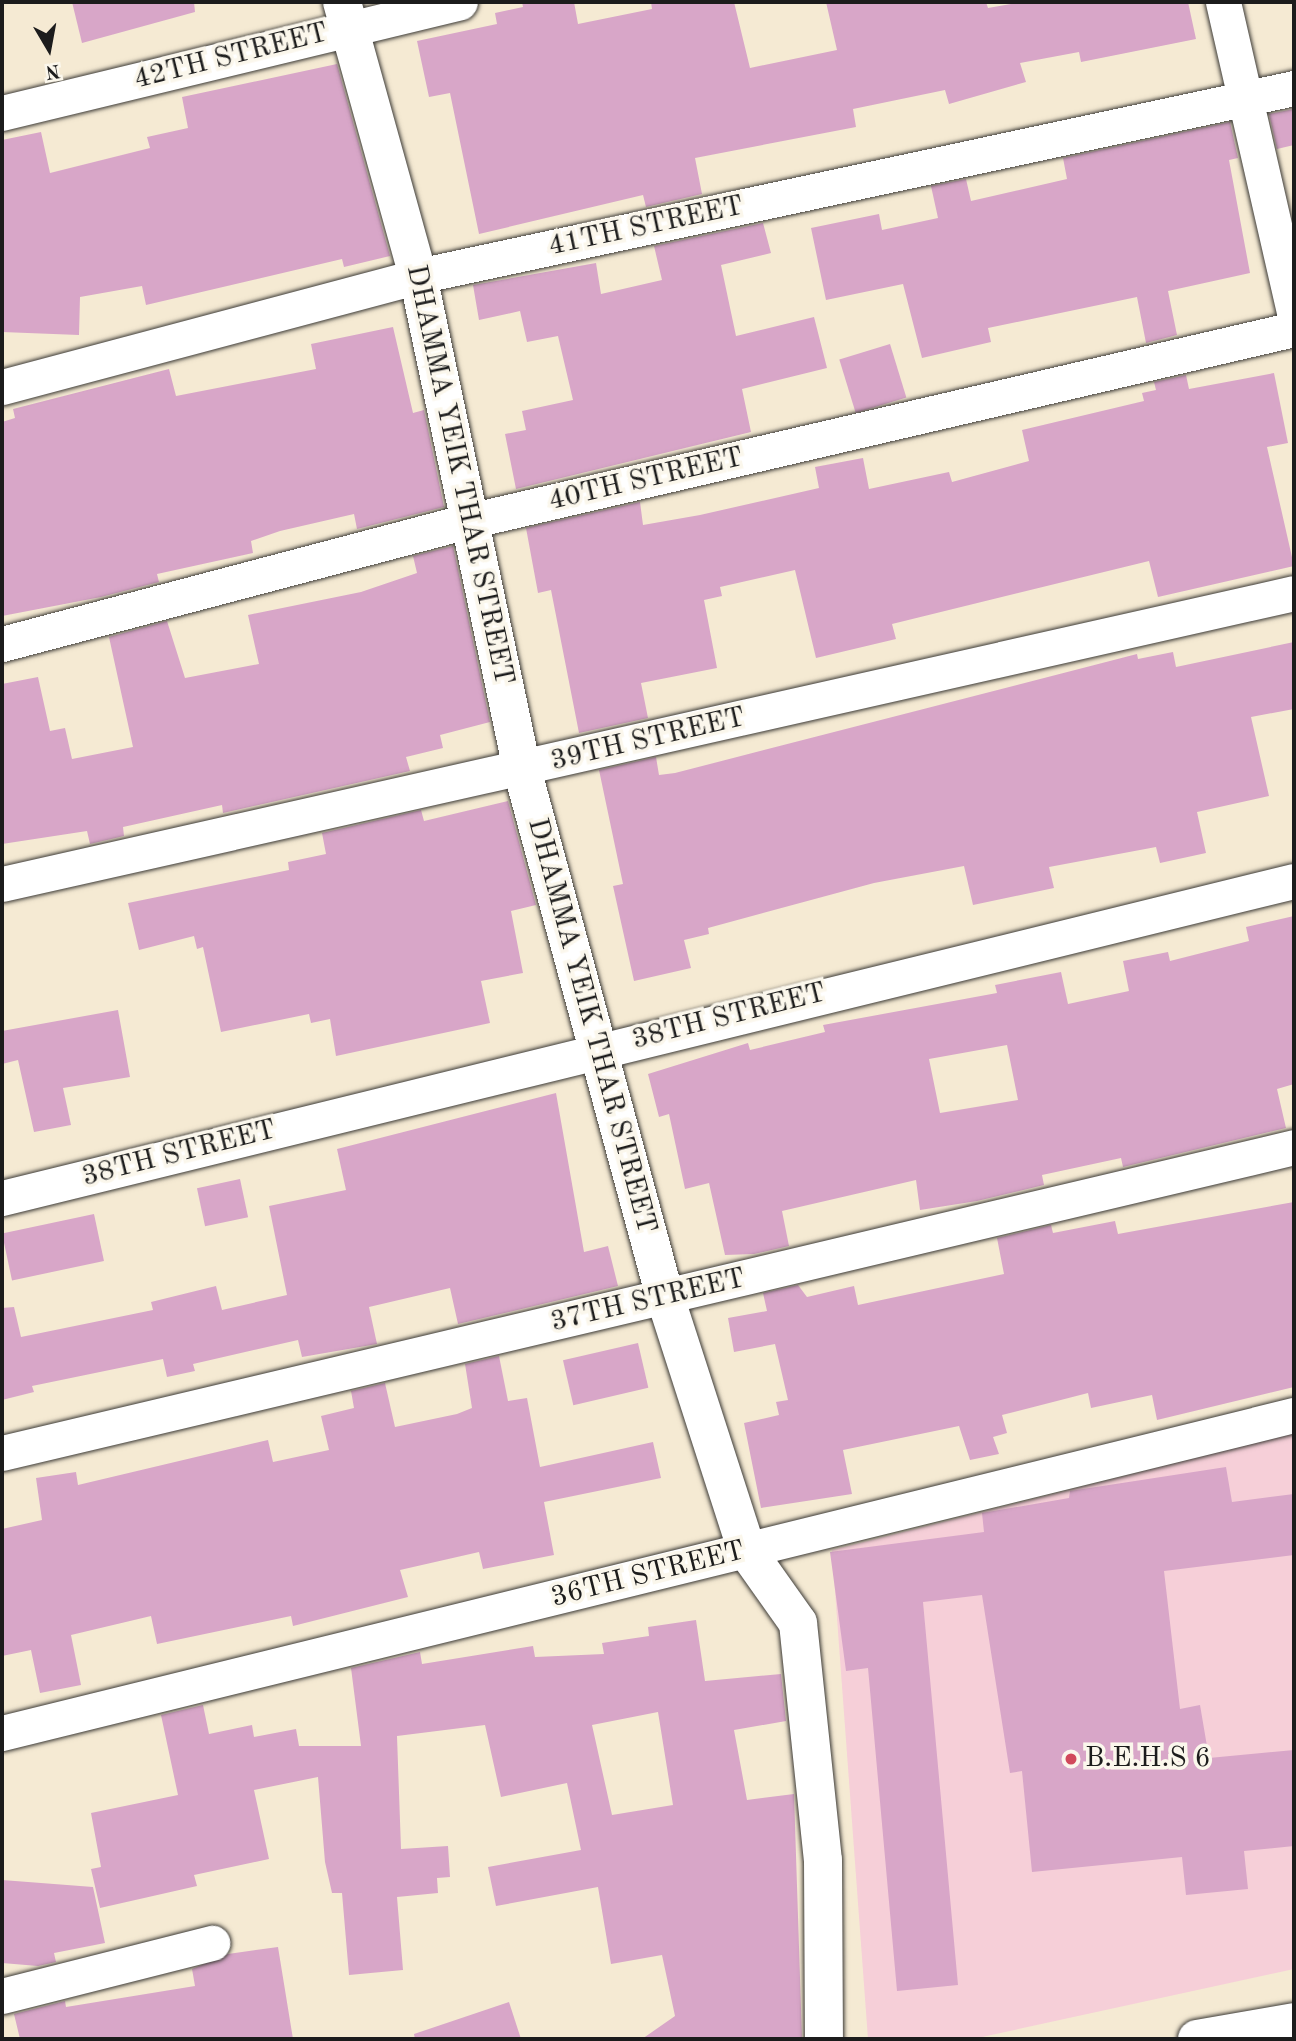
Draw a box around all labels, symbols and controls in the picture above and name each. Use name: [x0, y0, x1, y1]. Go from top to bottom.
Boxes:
north arrow: [14, 14, 84, 84]
street label: 42TH STREET: [131, 17, 331, 97]
text: N: [44, 60, 62, 81]
street label: 41TH STREET: [545, 190, 747, 264]
street label: DHAMMA YEIK THAR STREET: [398, 262, 520, 688]
street label: 40TH STREET: [546, 441, 746, 519]
street label: 39TH STREET: [548, 701, 748, 779]
street label: DHAMMA YEIK THAR STREET: [519, 815, 663, 1237]
street label: 38TH STREET: [629, 977, 829, 1057]
street label: 38TH STREET: [79, 1114, 279, 1194]
street label: 37TH STREET: [548, 1262, 748, 1340]
street label: 36TH STREET: [548, 1535, 748, 1615]
place label: B.E.H.S 6: [1085, 1742, 1211, 1776]
marker: B.E.H.S 6: [1063, 1751, 1079, 1767]

